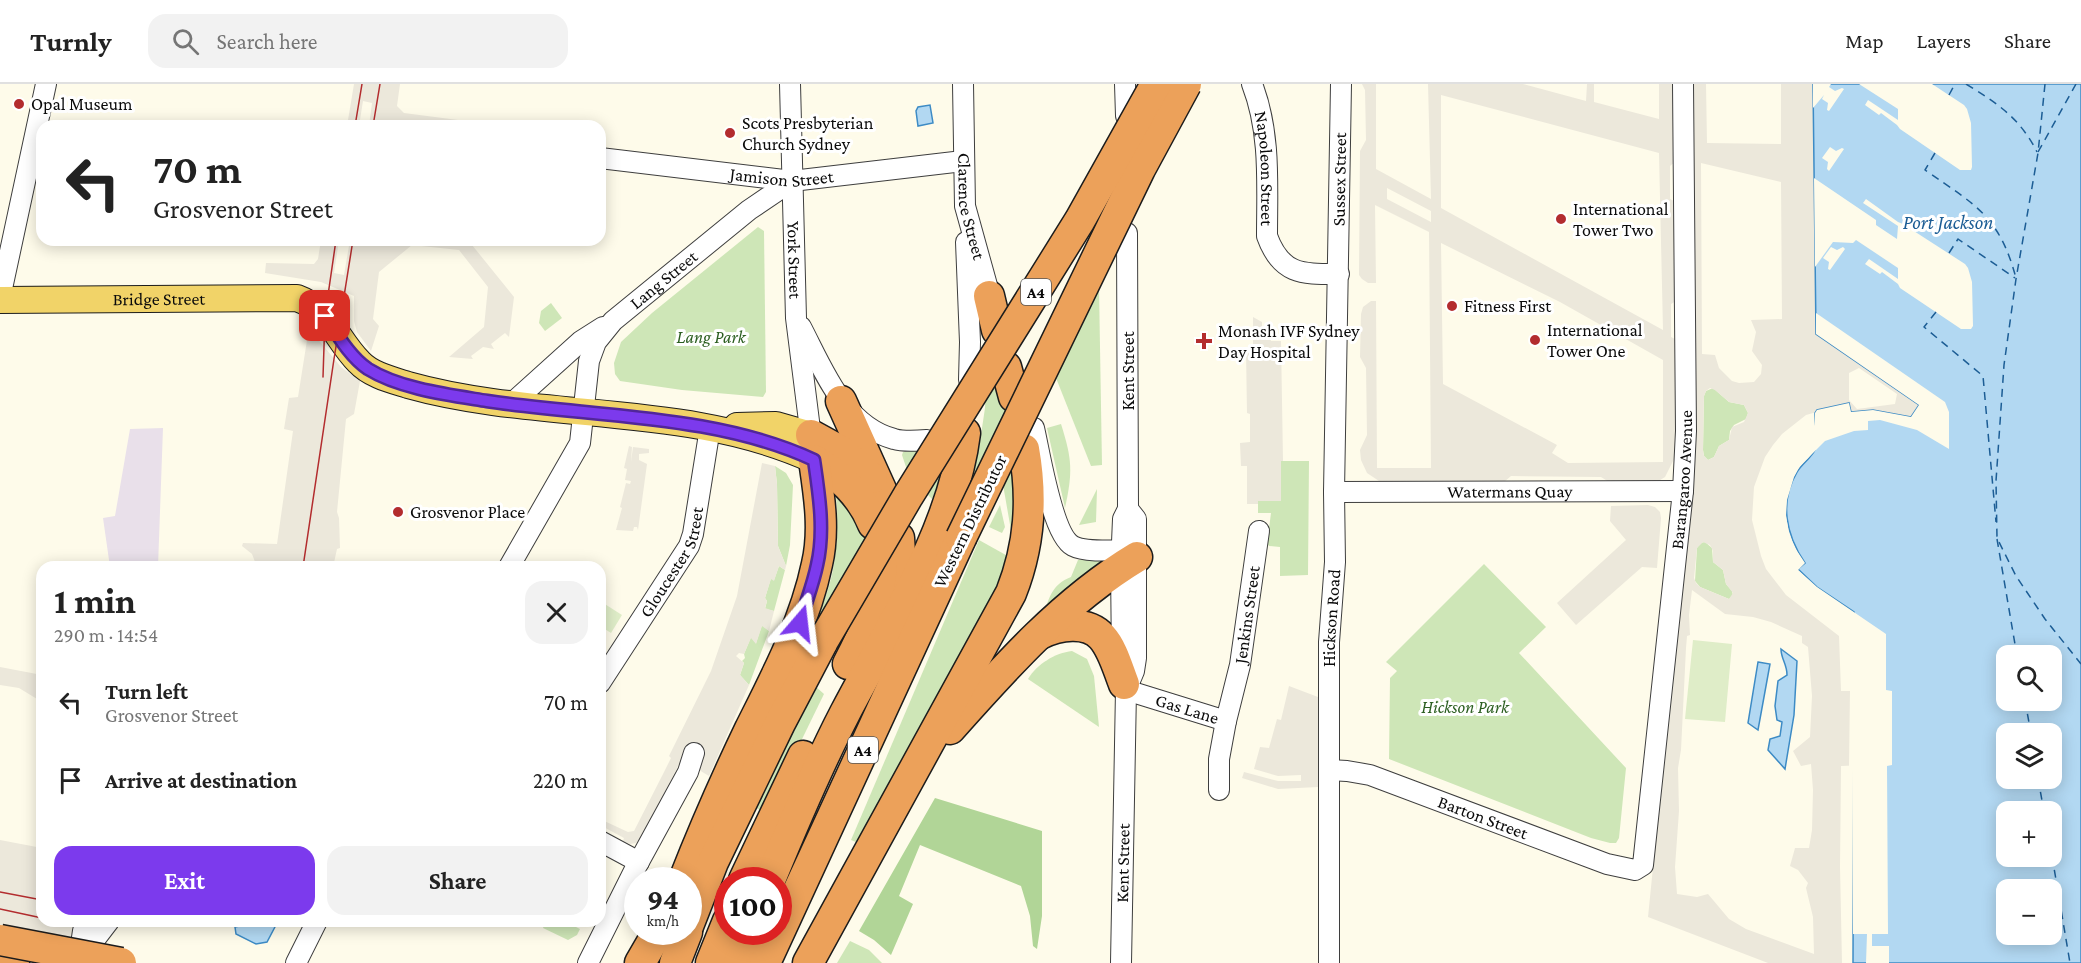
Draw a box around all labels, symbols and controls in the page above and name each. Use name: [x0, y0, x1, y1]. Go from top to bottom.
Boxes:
search box: [148, 14, 568, 68]
icon: search: [169, 25, 202, 58]
text: Turnly: [30, 26, 112, 57]
text: Search here: [217, 29, 318, 54]
text: Map: [1845, 29, 1884, 53]
text: Layers: [1917, 29, 1971, 53]
text: Share: [2004, 29, 2051, 53]
place label: Opal Museum: [31, 94, 133, 114]
marker: Opal Museum: [12, 97, 26, 111]
street label: Napoleon Street: [1251, 109, 1277, 227]
place label: Scots Presbyterian Church Sydney: [742, 113, 874, 154]
marker: Scots Presbyterian Church Sydney: [723, 126, 737, 140]
street label: Sussex Street: [1329, 131, 1350, 226]
icon: left: [54, 144, 132, 222]
text: 70 m: [153, 145, 242, 192]
street label: Clarence Street: [954, 153, 990, 263]
street label: Jamison Street: [727, 163, 836, 191]
text: Grosvenor Street: [153, 194, 333, 224]
place label: International Tower Two: [1573, 199, 1669, 240]
water label: Port Jackson: [1903, 211, 1993, 234]
marker: International Tower Two: [1554, 212, 1568, 226]
street label: York Street: [784, 221, 806, 300]
street label: Lang Street: [626, 246, 702, 313]
road number: A4: [1021, 279, 1051, 305]
street label: Bridge Street: [113, 289, 206, 309]
pin: [299, 290, 350, 341]
place label: Fitness First: [1464, 296, 1552, 316]
icon: arrive: [308, 299, 341, 332]
marker: Fitness First: [1445, 299, 1459, 313]
place label: International Tower One: [1547, 320, 1643, 361]
place label: Monash IVF Sydney Day Hospital: [1218, 321, 1360, 362]
park label: Lang Park: [676, 327, 747, 347]
street label: Kent Street: [1118, 330, 1138, 411]
marker: Monash IVF Sydney Day Hospital: [1195, 332, 1213, 350]
marker: International Tower One: [1528, 333, 1542, 347]
street label: Barangaroo Avenue: [1667, 410, 1696, 550]
street label: Western Distributor: [929, 451, 1011, 590]
street label: Watermans Quay: [1447, 481, 1573, 502]
place label: Grosvenor Place: [410, 502, 525, 522]
street label: Gloucester Street: [636, 504, 707, 621]
marker: Grosvenor Place: [391, 505, 405, 519]
street label: Jenkins Street: [1230, 564, 1264, 667]
street label: Hickson Road: [1319, 568, 1344, 667]
text: 1 min: [54, 581, 136, 621]
button: close: [525, 581, 588, 644]
position arrow: [768, 591, 832, 655]
text: 290 m · 14:54: [54, 624, 158, 646]
map controls: [1996, 645, 2062, 945]
button: search: [1996, 645, 2062, 711]
text: Turn left: [105, 679, 188, 704]
icon: left: [54, 686, 87, 719]
text: 70 m: [544, 690, 588, 715]
street label: Gas Lane: [1153, 690, 1221, 728]
park label: Hickson Park: [1421, 697, 1510, 717]
text: Grosvenor Street: [105, 704, 238, 726]
button: layers: [1996, 723, 2062, 789]
road number: A4: [848, 737, 878, 763]
icon: arrive: [54, 764, 87, 797]
text: Arrive at destination: [105, 768, 297, 793]
text: 220 m: [533, 768, 588, 793]
street label: Barton Street: [1435, 791, 1532, 844]
button: +: [1996, 801, 2062, 867]
street label: Kent Street: [1112, 822, 1134, 903]
button: Exit: [54, 846, 315, 915]
button: Share: [327, 846, 588, 915]
speed limit sign: 100: [714, 867, 792, 945]
button: −: [1996, 879, 2062, 945]
text: 94: [647, 882, 679, 915]
text: km/h: [647, 913, 679, 929]

